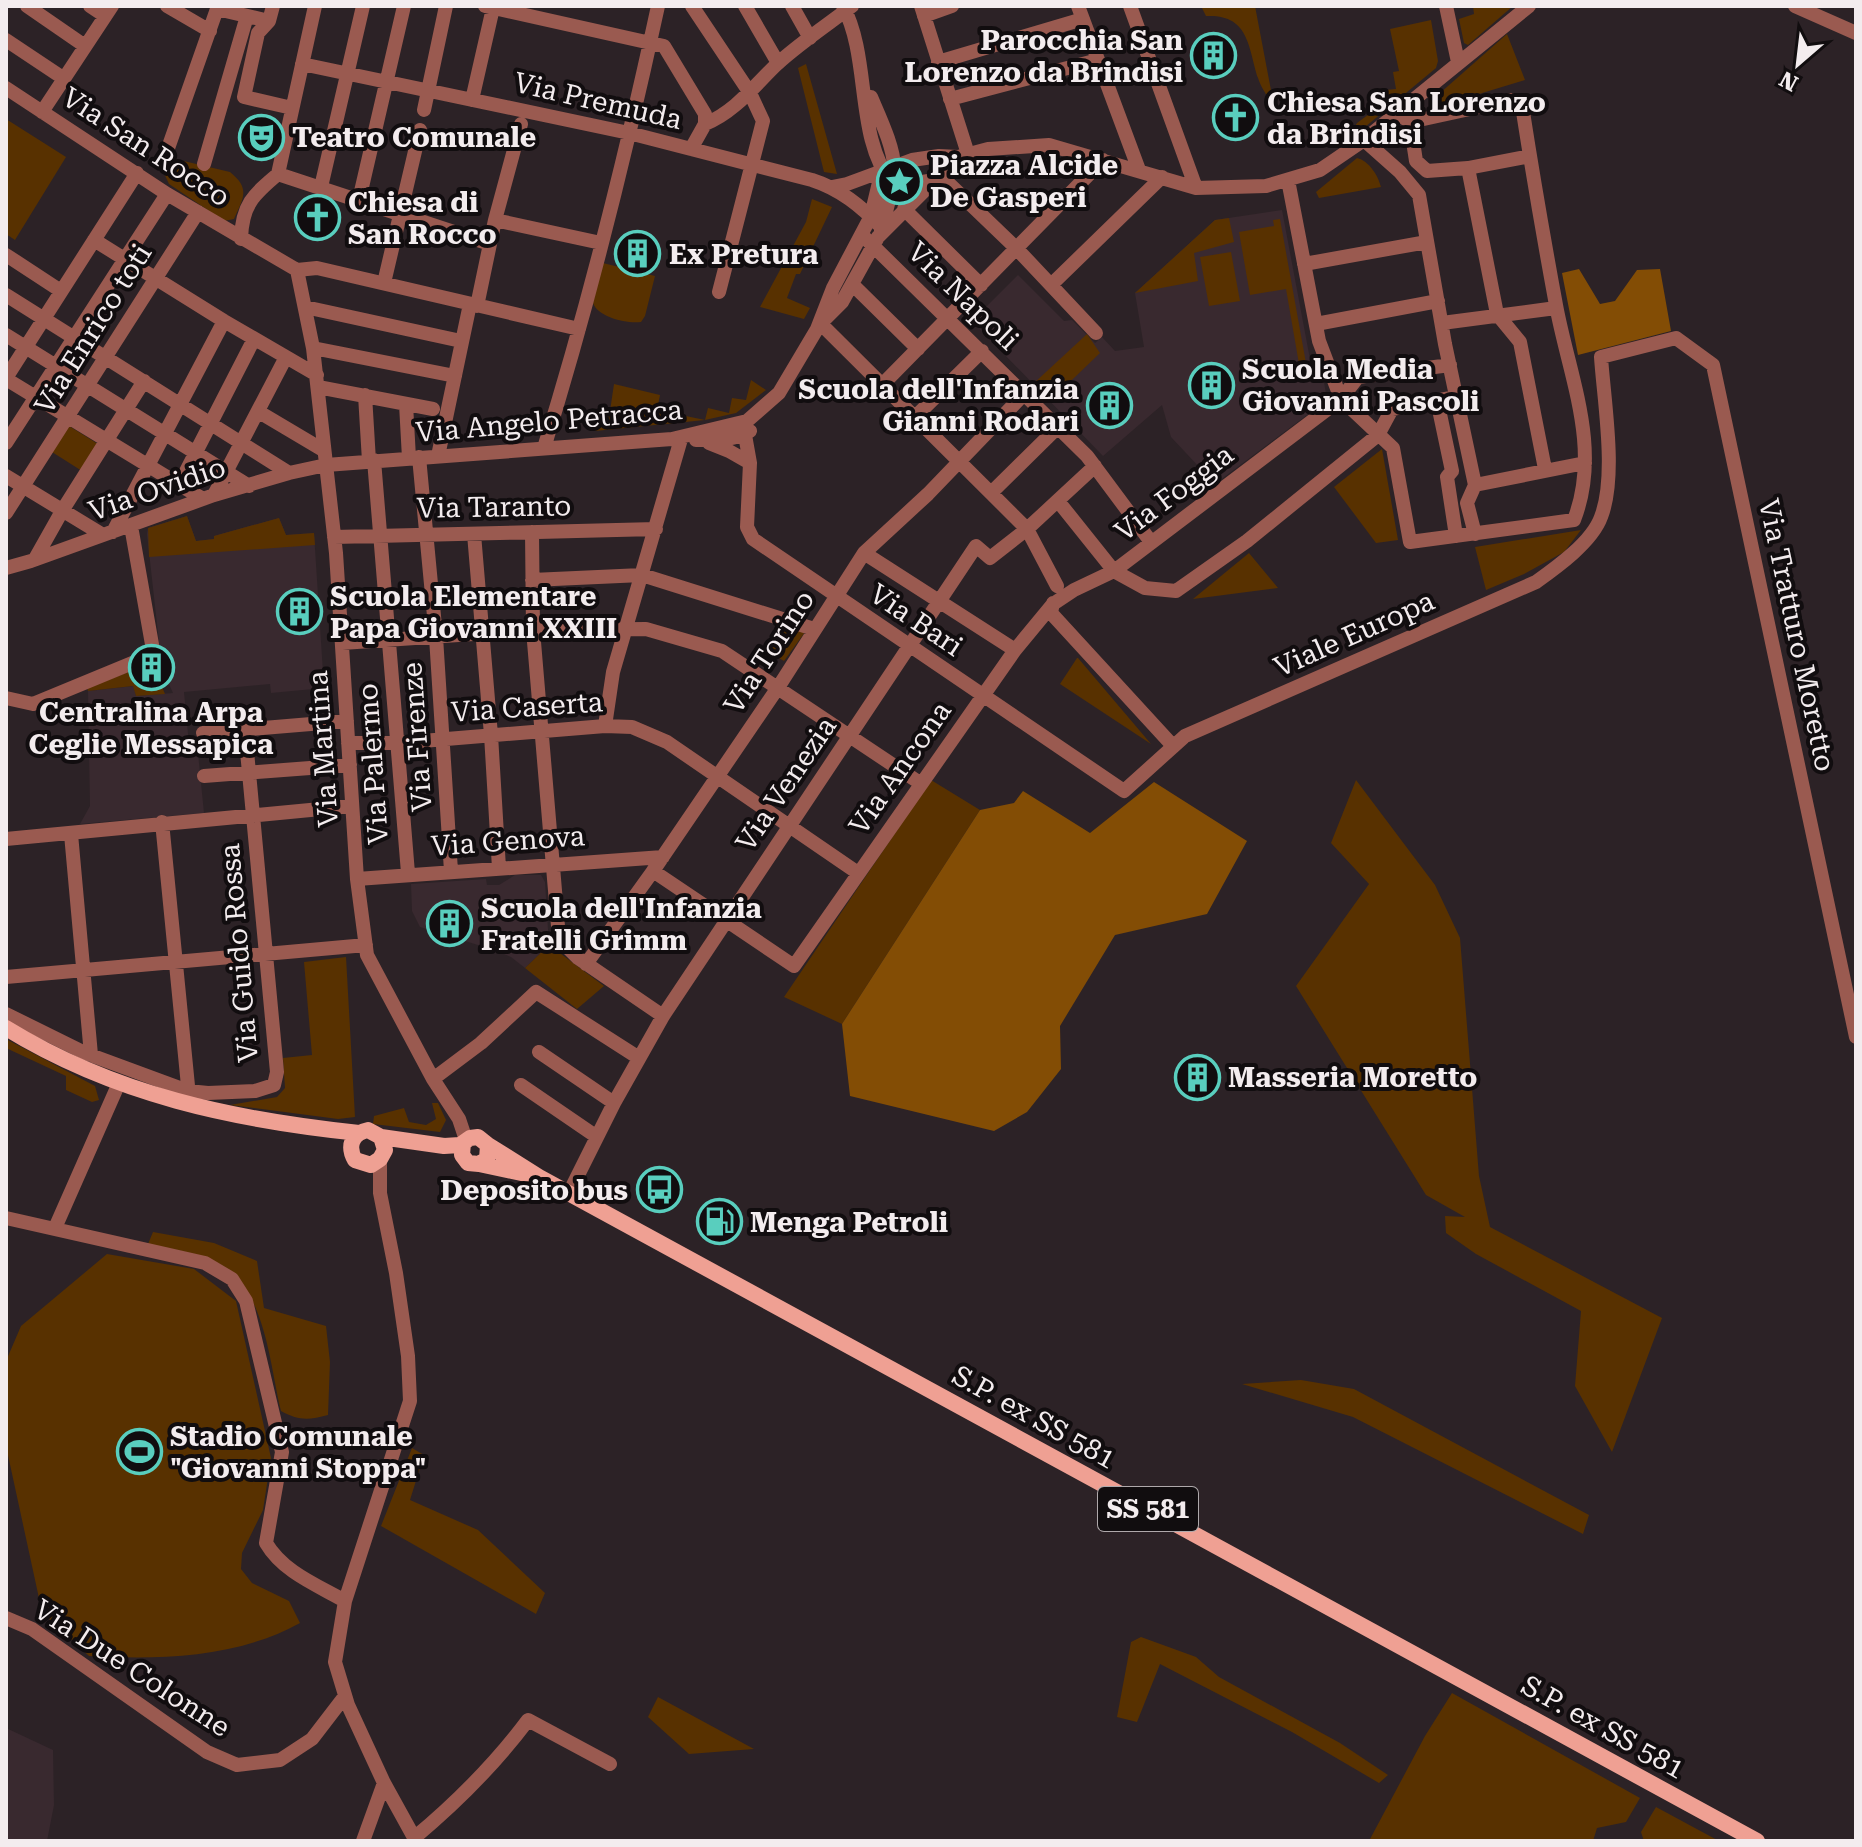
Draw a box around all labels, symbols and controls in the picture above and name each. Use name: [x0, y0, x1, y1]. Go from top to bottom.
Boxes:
place label: Parocchia San Lorenzo da Brindisi: [904, 24, 1183, 89]
north arrow: [1758, 24, 1838, 104]
building icon: Parocchia San Lorenzo da Brindisi: [1190, 32, 1238, 80]
street label: Via Premuda: [511, 66, 685, 136]
text: N: [1775, 66, 1802, 96]
street label: Via San Rocco: [56, 80, 236, 214]
place label: Chiesa San Lorenzo da Brindisi: [1267, 86, 1546, 151]
church icon: Chiesa San Lorenzo da Brindisi: [1212, 94, 1260, 142]
theatre icon: Teatro Comunale: [237, 113, 285, 161]
place label: Teatro Comunale: [292, 121, 536, 154]
place label: Piazza Alcide De Gasperi: [930, 149, 1118, 214]
place icon: Piazza Alcide De Gasperi: [875, 157, 923, 205]
place label: Chiesa di San Rocco: [348, 186, 497, 251]
church icon: Chiesa di San Rocco: [293, 194, 341, 242]
building icon: Ex Pretura: [614, 230, 662, 278]
street label: Via Napoli: [901, 235, 1025, 357]
street label: Via Enrico toti: [28, 238, 158, 420]
place label: Ex Pretura: [669, 238, 819, 271]
place label: Scuola Media Giovanni Pascoli: [1242, 353, 1479, 418]
building icon: Scuola Media Giovanni Pascoli: [1187, 361, 1235, 409]
place label: Scuola dell'Infanzia Gianni Rodari: [798, 373, 1080, 438]
building icon: Scuola dell'Infanzia Gianni Rodari: [1086, 381, 1134, 429]
street label: Via Angelo Petracca: [414, 393, 684, 449]
street label: Via Foggia: [1108, 438, 1240, 548]
street label: Via Ovidio: [84, 450, 230, 528]
street label: Via Taranto: [416, 489, 572, 525]
street label: Via Tratturo Moretto: [1752, 496, 1842, 774]
street label: Via Bari: [863, 577, 969, 663]
place label: Scuola Elementare Papa Giovanni XXIII: [330, 580, 617, 645]
street label: Via Torino: [717, 584, 821, 720]
street label: Viale Europa: [1269, 584, 1439, 684]
building icon: Scuola Elementare Papa Giovanni XXIII: [275, 588, 323, 636]
building icon: Centralina Arpa Ceglie Messapica: [127, 643, 175, 691]
street label: Via Firenze: [395, 661, 439, 813]
street label: Via Martina: [301, 670, 345, 828]
street label: Via Palermo: [351, 682, 395, 846]
street label: Via Caserta: [450, 685, 604, 729]
street label: Via Ancona: [842, 695, 958, 841]
place label: Centralina Arpa Ceglie Messapica: [29, 696, 274, 761]
street label: Via Venezia: [729, 711, 843, 857]
street label: Via Genova: [430, 819, 586, 863]
street label: Via Guido Rossa: [213, 842, 265, 1064]
place label: Scuola dell'Infanzia Fratelli Grimm: [481, 892, 762, 957]
building icon: Scuola dell'Infanzia Fratelli Grimm: [426, 900, 474, 948]
building icon: Masseria Moretto: [1173, 1053, 1221, 1101]
place label: Masseria Moretto: [1228, 1061, 1477, 1094]
bus stop icon: Deposito bus: [635, 1166, 683, 1214]
place label: Deposito bus: [440, 1174, 628, 1207]
fuel station icon: Menga Petroli: [695, 1198, 743, 1246]
place label: Menga Petroli: [750, 1206, 948, 1239]
street label: S.P. ex SS 581: [947, 1359, 1121, 1475]
place label: Stadio Comunale "Giovanni Stoppa": [170, 1420, 426, 1485]
sports icon: Stadio Comunale "Giovanni Stoppa": [115, 1428, 163, 1476]
road number: SS 581: [1098, 1487, 1198, 1531]
street label: Via Due Colonne: [28, 1592, 236, 1744]
street label: S.P. ex SS 581: [1516, 1669, 1690, 1785]

